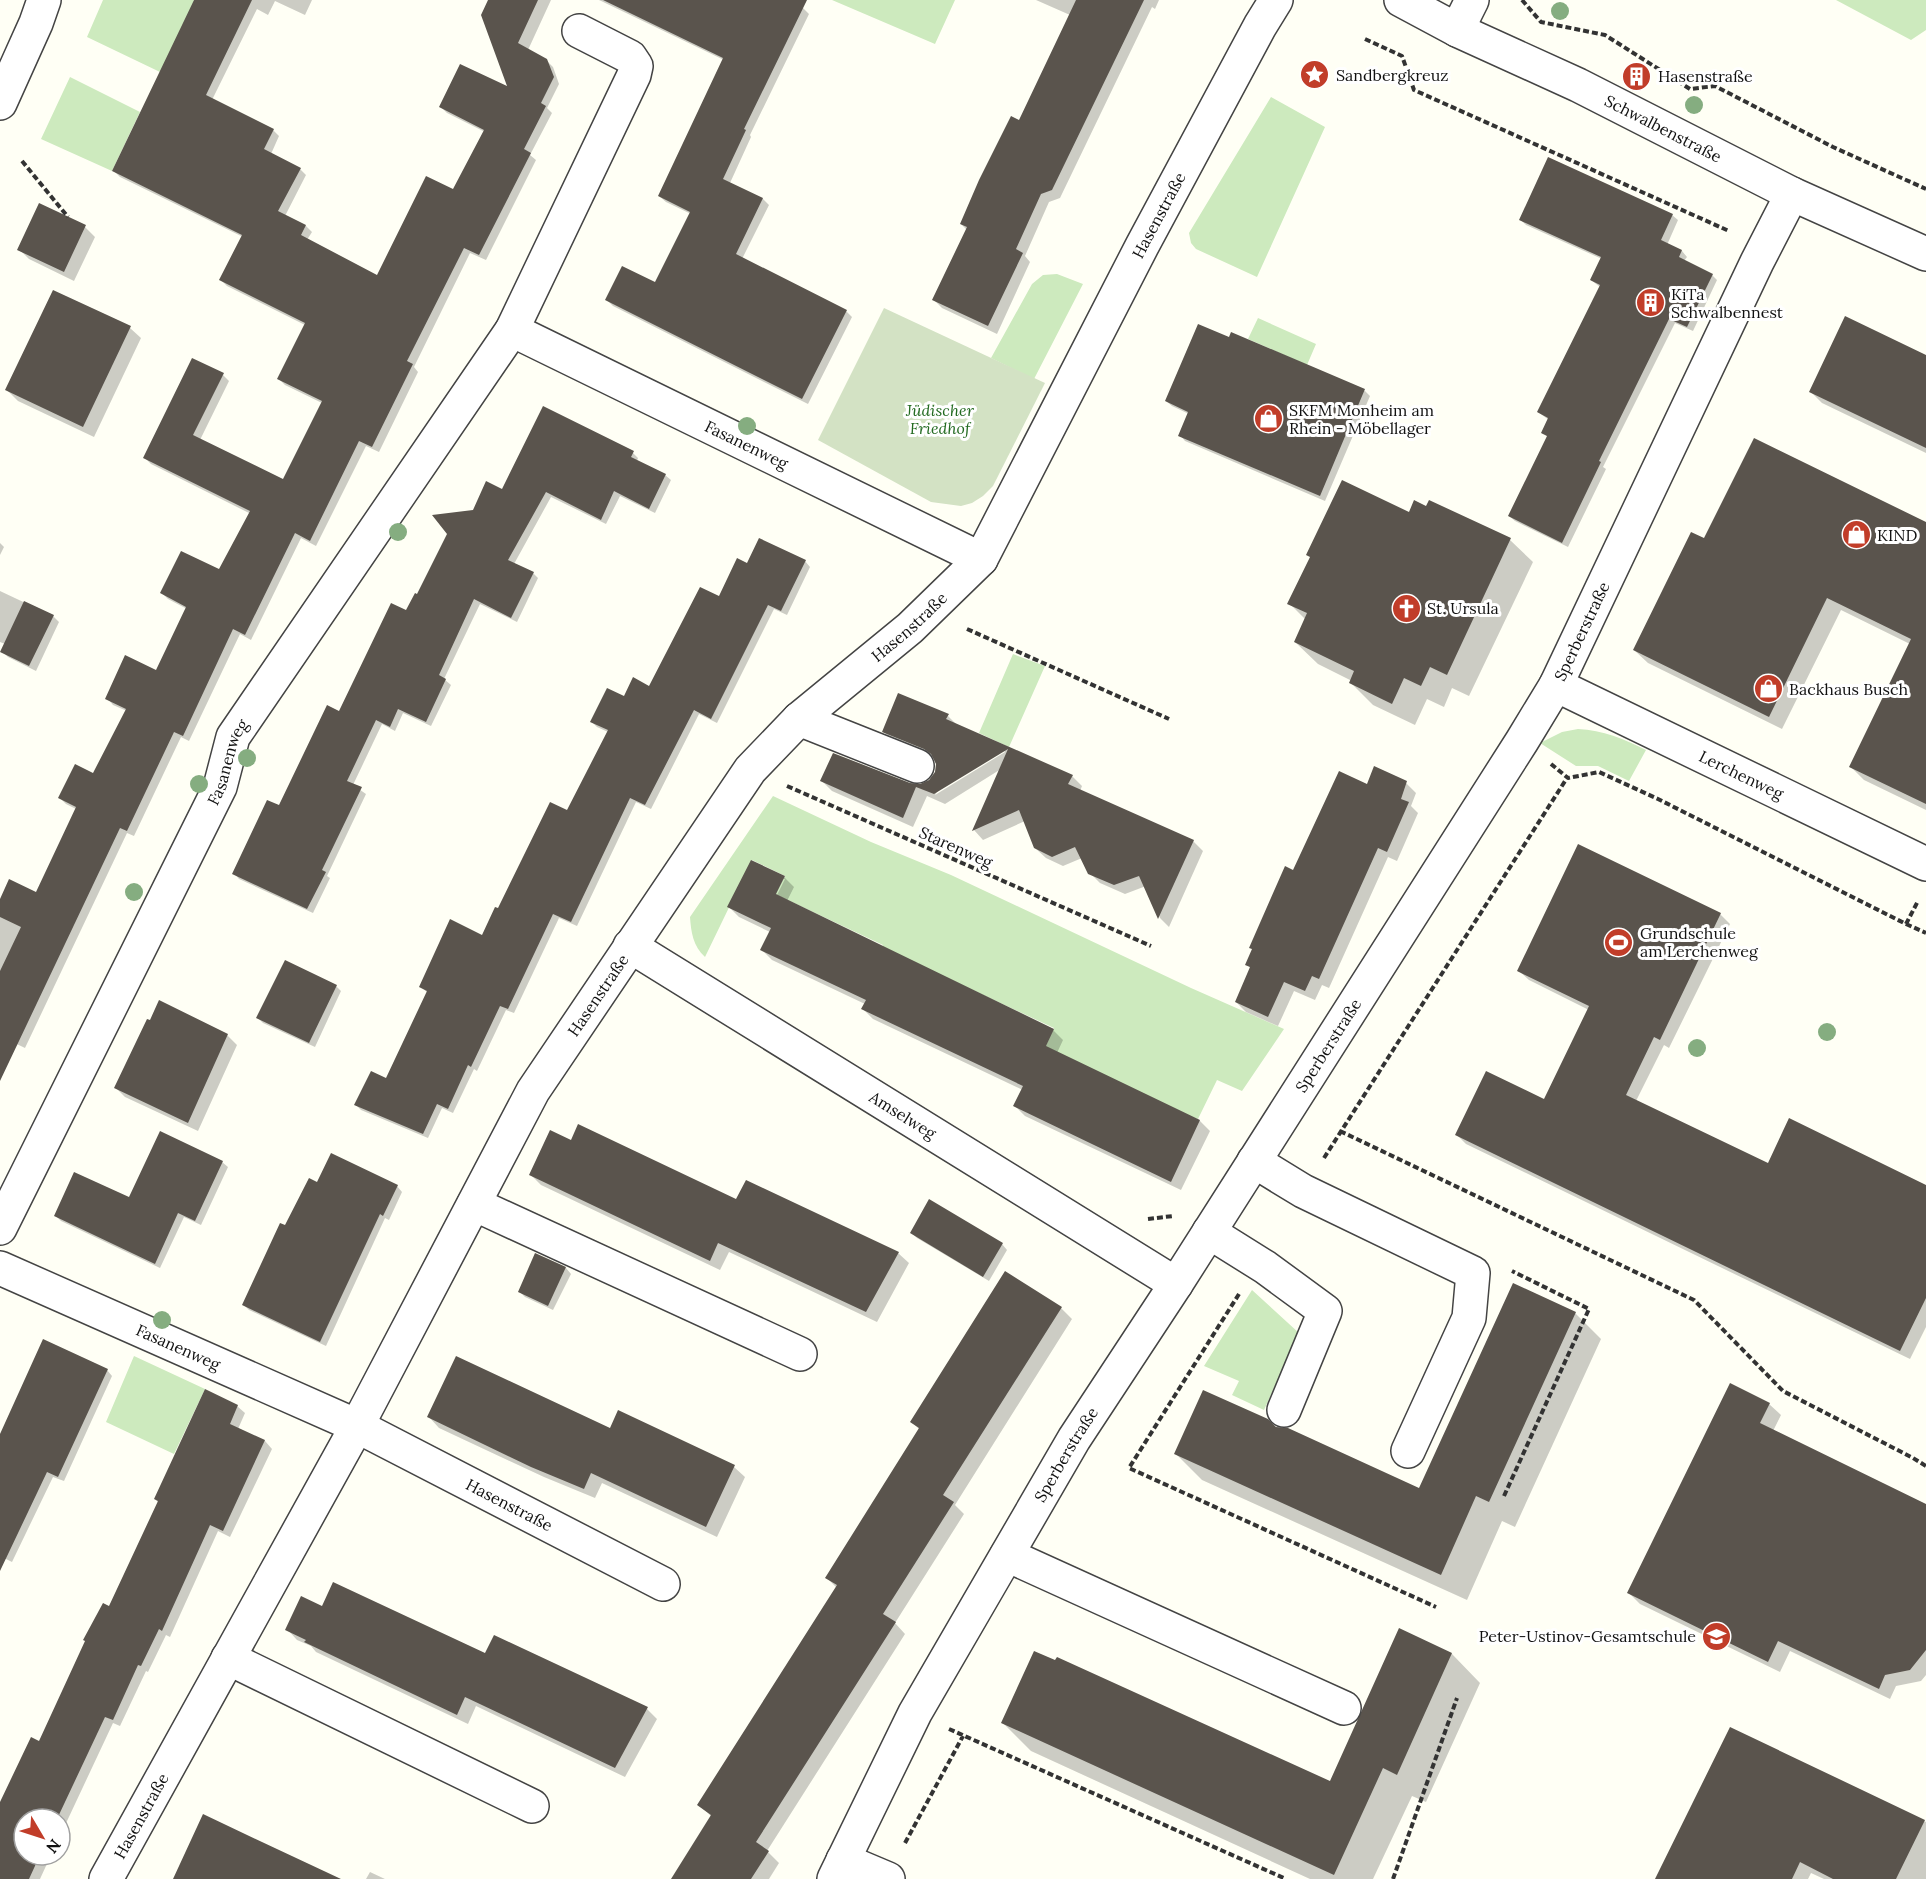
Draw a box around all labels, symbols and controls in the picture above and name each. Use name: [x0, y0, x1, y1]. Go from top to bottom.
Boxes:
place icon: Sandbergkreuz: [1299, 59, 1331, 91]
building icon: Hasenstraße: [1621, 60, 1653, 92]
place label: Sandbergkreuz: [1336, 65, 1448, 85]
place label: Hasenstraße: [1658, 66, 1753, 86]
street label: Schwalbenstraße: [1601, 90, 1725, 167]
street label: Hasenstraße: [1127, 168, 1190, 262]
place label: KiTa Schwalbennest: [1671, 284, 1784, 322]
building icon: KiTa Schwalbennest: [1634, 287, 1666, 319]
park label: Jüdischer Friedhof: [905, 400, 975, 438]
place label: SKFM Monheim am Rhein - Möbellager: [1289, 400, 1434, 438]
shop icon: SKFM Monheim am Rhein - Möbellager: [1252, 403, 1284, 435]
street label: Fasanenweg: [702, 416, 792, 474]
shop icon: KIND: [1840, 519, 1872, 551]
place label: KIND: [1877, 525, 1917, 545]
street label: Sperberstraße: [1549, 578, 1614, 684]
street label: Hasenstraße: [867, 588, 951, 666]
church icon: St. Ursula: [1390, 592, 1422, 624]
place label: St. Ursula: [1427, 598, 1499, 618]
shop icon: Backhaus Busch: [1752, 673, 1784, 705]
place label: Backhaus Busch: [1789, 679, 1909, 699]
street label: Fasanenweg: [203, 714, 253, 808]
street label: Lerchenweg: [1696, 746, 1788, 804]
street label: Starenweg: [916, 822, 997, 873]
place label: Grundschule am Lerchenweg: [1640, 923, 1759, 961]
sports icon: Grundschule am Lerchenweg: [1603, 926, 1635, 958]
street label: Hasenstraße: [563, 950, 633, 1040]
street label: Sperberstraße: [1291, 994, 1365, 1096]
street label: Amselweg: [865, 1086, 941, 1144]
street label: Fasanenweg: [133, 1320, 225, 1375]
street label: Sperberstraße: [1030, 1403, 1102, 1506]
street label: Hasenstraße: [463, 1474, 556, 1535]
school or university icon: Peter-Ustinov-Gesamtschule: [1701, 1620, 1733, 1652]
place label: Peter-Ustinov-Gesamtschule: [1479, 1626, 1696, 1646]
street label: Hasenstraße: [109, 1769, 173, 1862]
north arrow: [12, 1807, 72, 1867]
text: N: [42, 1835, 65, 1858]

